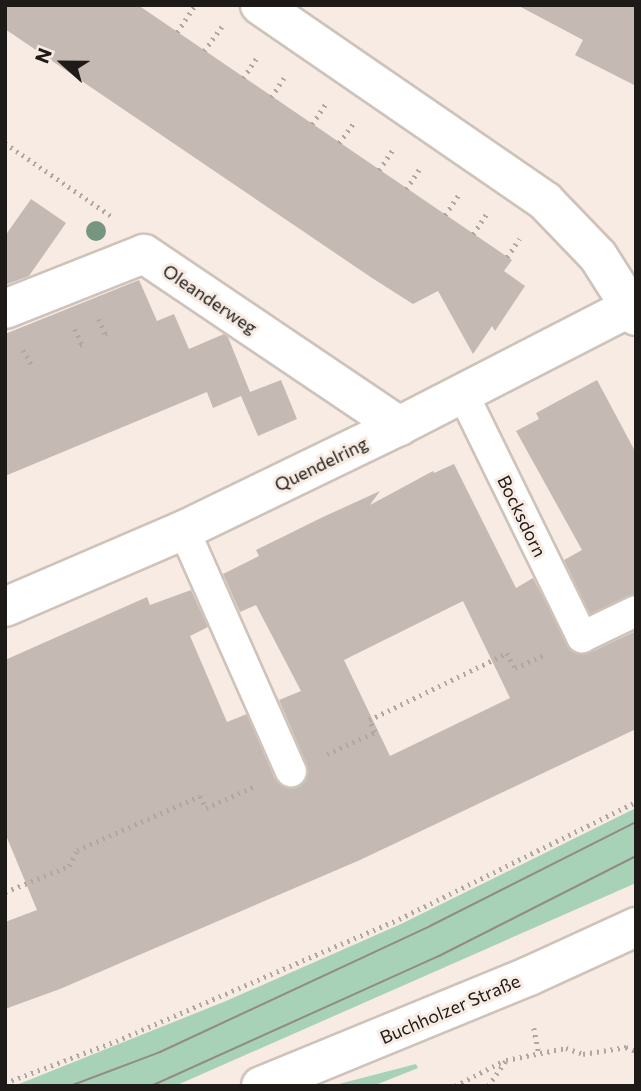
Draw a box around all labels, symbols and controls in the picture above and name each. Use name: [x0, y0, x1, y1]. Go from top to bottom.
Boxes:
north arrow: [28, 28, 98, 98]
text: N: [30, 45, 56, 66]
street label: Oleanderweg: [159, 260, 261, 338]
street label: Quendelring: [271, 432, 371, 496]
street label: Bocksdorn: [493, 472, 551, 560]
street label: Buchholzer Straße: [377, 970, 523, 1048]

